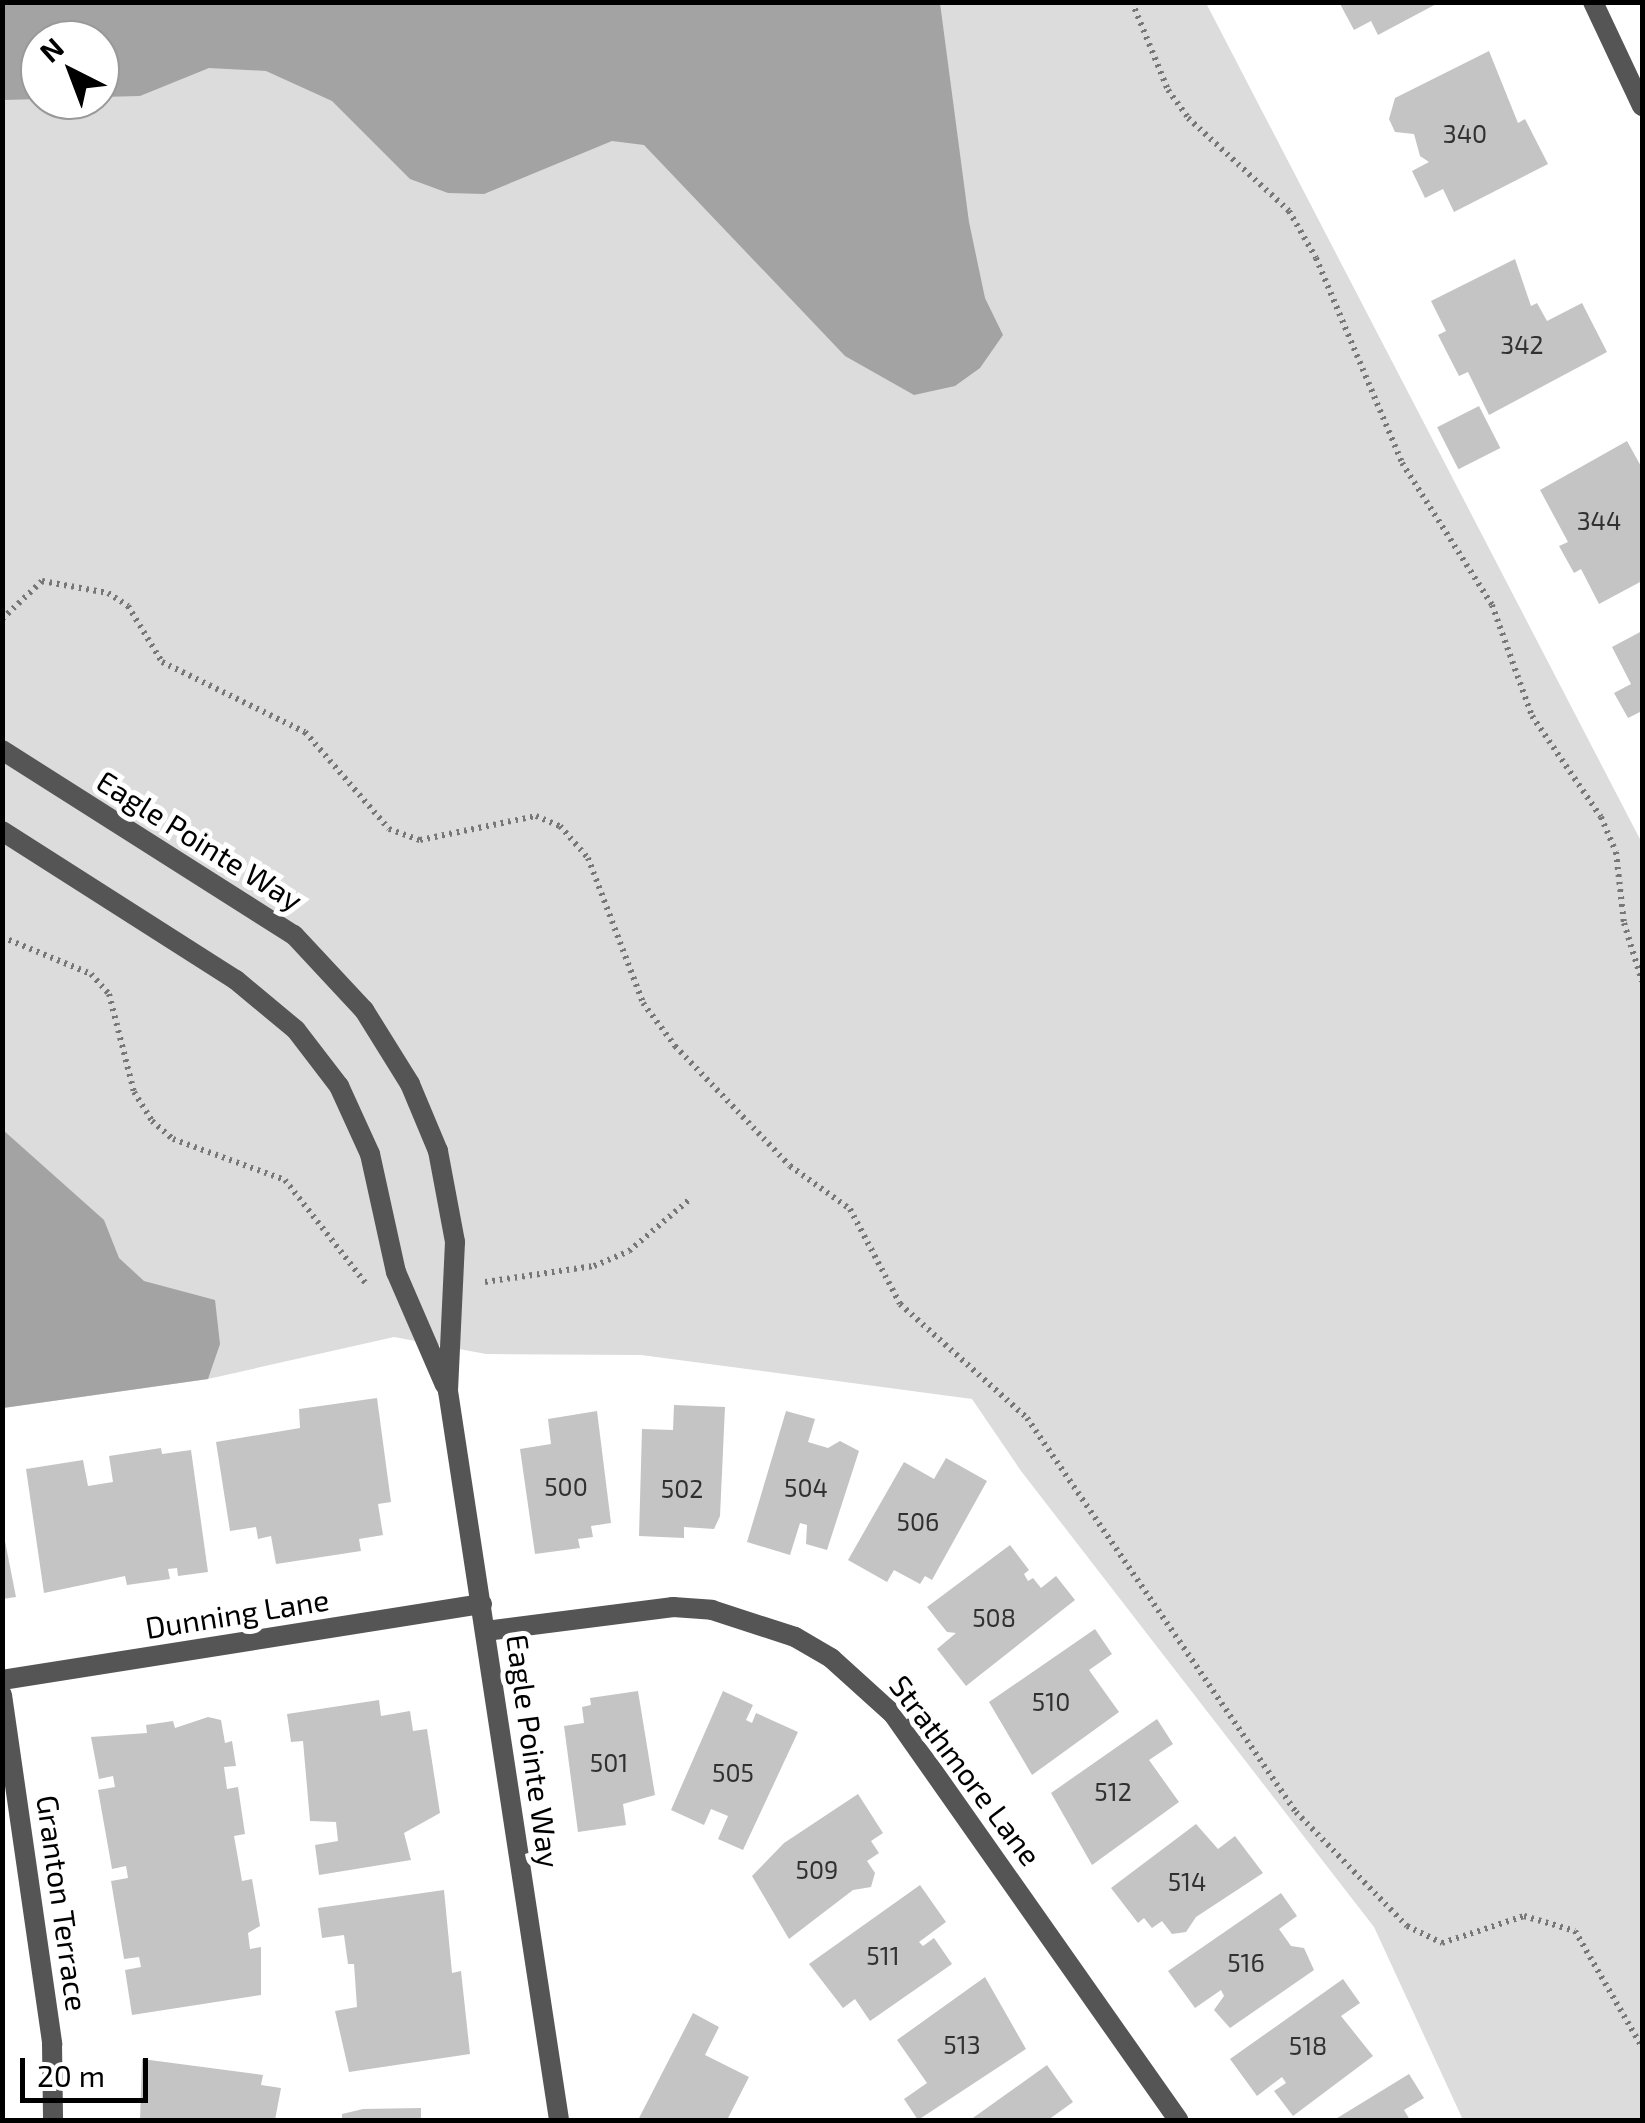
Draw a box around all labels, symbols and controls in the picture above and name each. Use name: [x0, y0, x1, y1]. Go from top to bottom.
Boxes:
north arrow: [20, 20, 120, 120]
text: N: [32, 30, 70, 69]
house number: 340: [1443, 118, 1487, 148]
house number: 342: [1500, 329, 1544, 359]
house number: 344: [1577, 505, 1621, 535]
street label: Eagle Pointe Way: [90, 762, 310, 918]
house number: 500: [544, 1471, 588, 1501]
house number: 504: [784, 1472, 828, 1502]
house number: 502: [661, 1473, 703, 1503]
house number: 506: [897, 1506, 939, 1536]
street label: Dunning Lane: [143, 1581, 331, 1645]
house number: 508: [972, 1602, 1016, 1632]
street label: Eagle Pointe Way: [500, 1632, 568, 1870]
street label: Strathmore Lane: [883, 1668, 1049, 1872]
house number: 510: [1032, 1686, 1070, 1716]
house number: 501: [590, 1747, 628, 1777]
house number: 505: [712, 1757, 754, 1787]
house number: 512: [1094, 1776, 1132, 1806]
street label: Granton Terrace: [30, 1792, 96, 2014]
house number: 509: [796, 1854, 838, 1884]
house number: 514: [1168, 1866, 1206, 1896]
house number: 511: [866, 1940, 900, 1970]
house number: 516: [1227, 1947, 1265, 1977]
house number: 513: [943, 2029, 981, 2059]
house number: 518: [1289, 2030, 1327, 2060]
scale bar: [25, 2038, 152, 2100]
text: 20 m: [37, 2057, 105, 2093]

